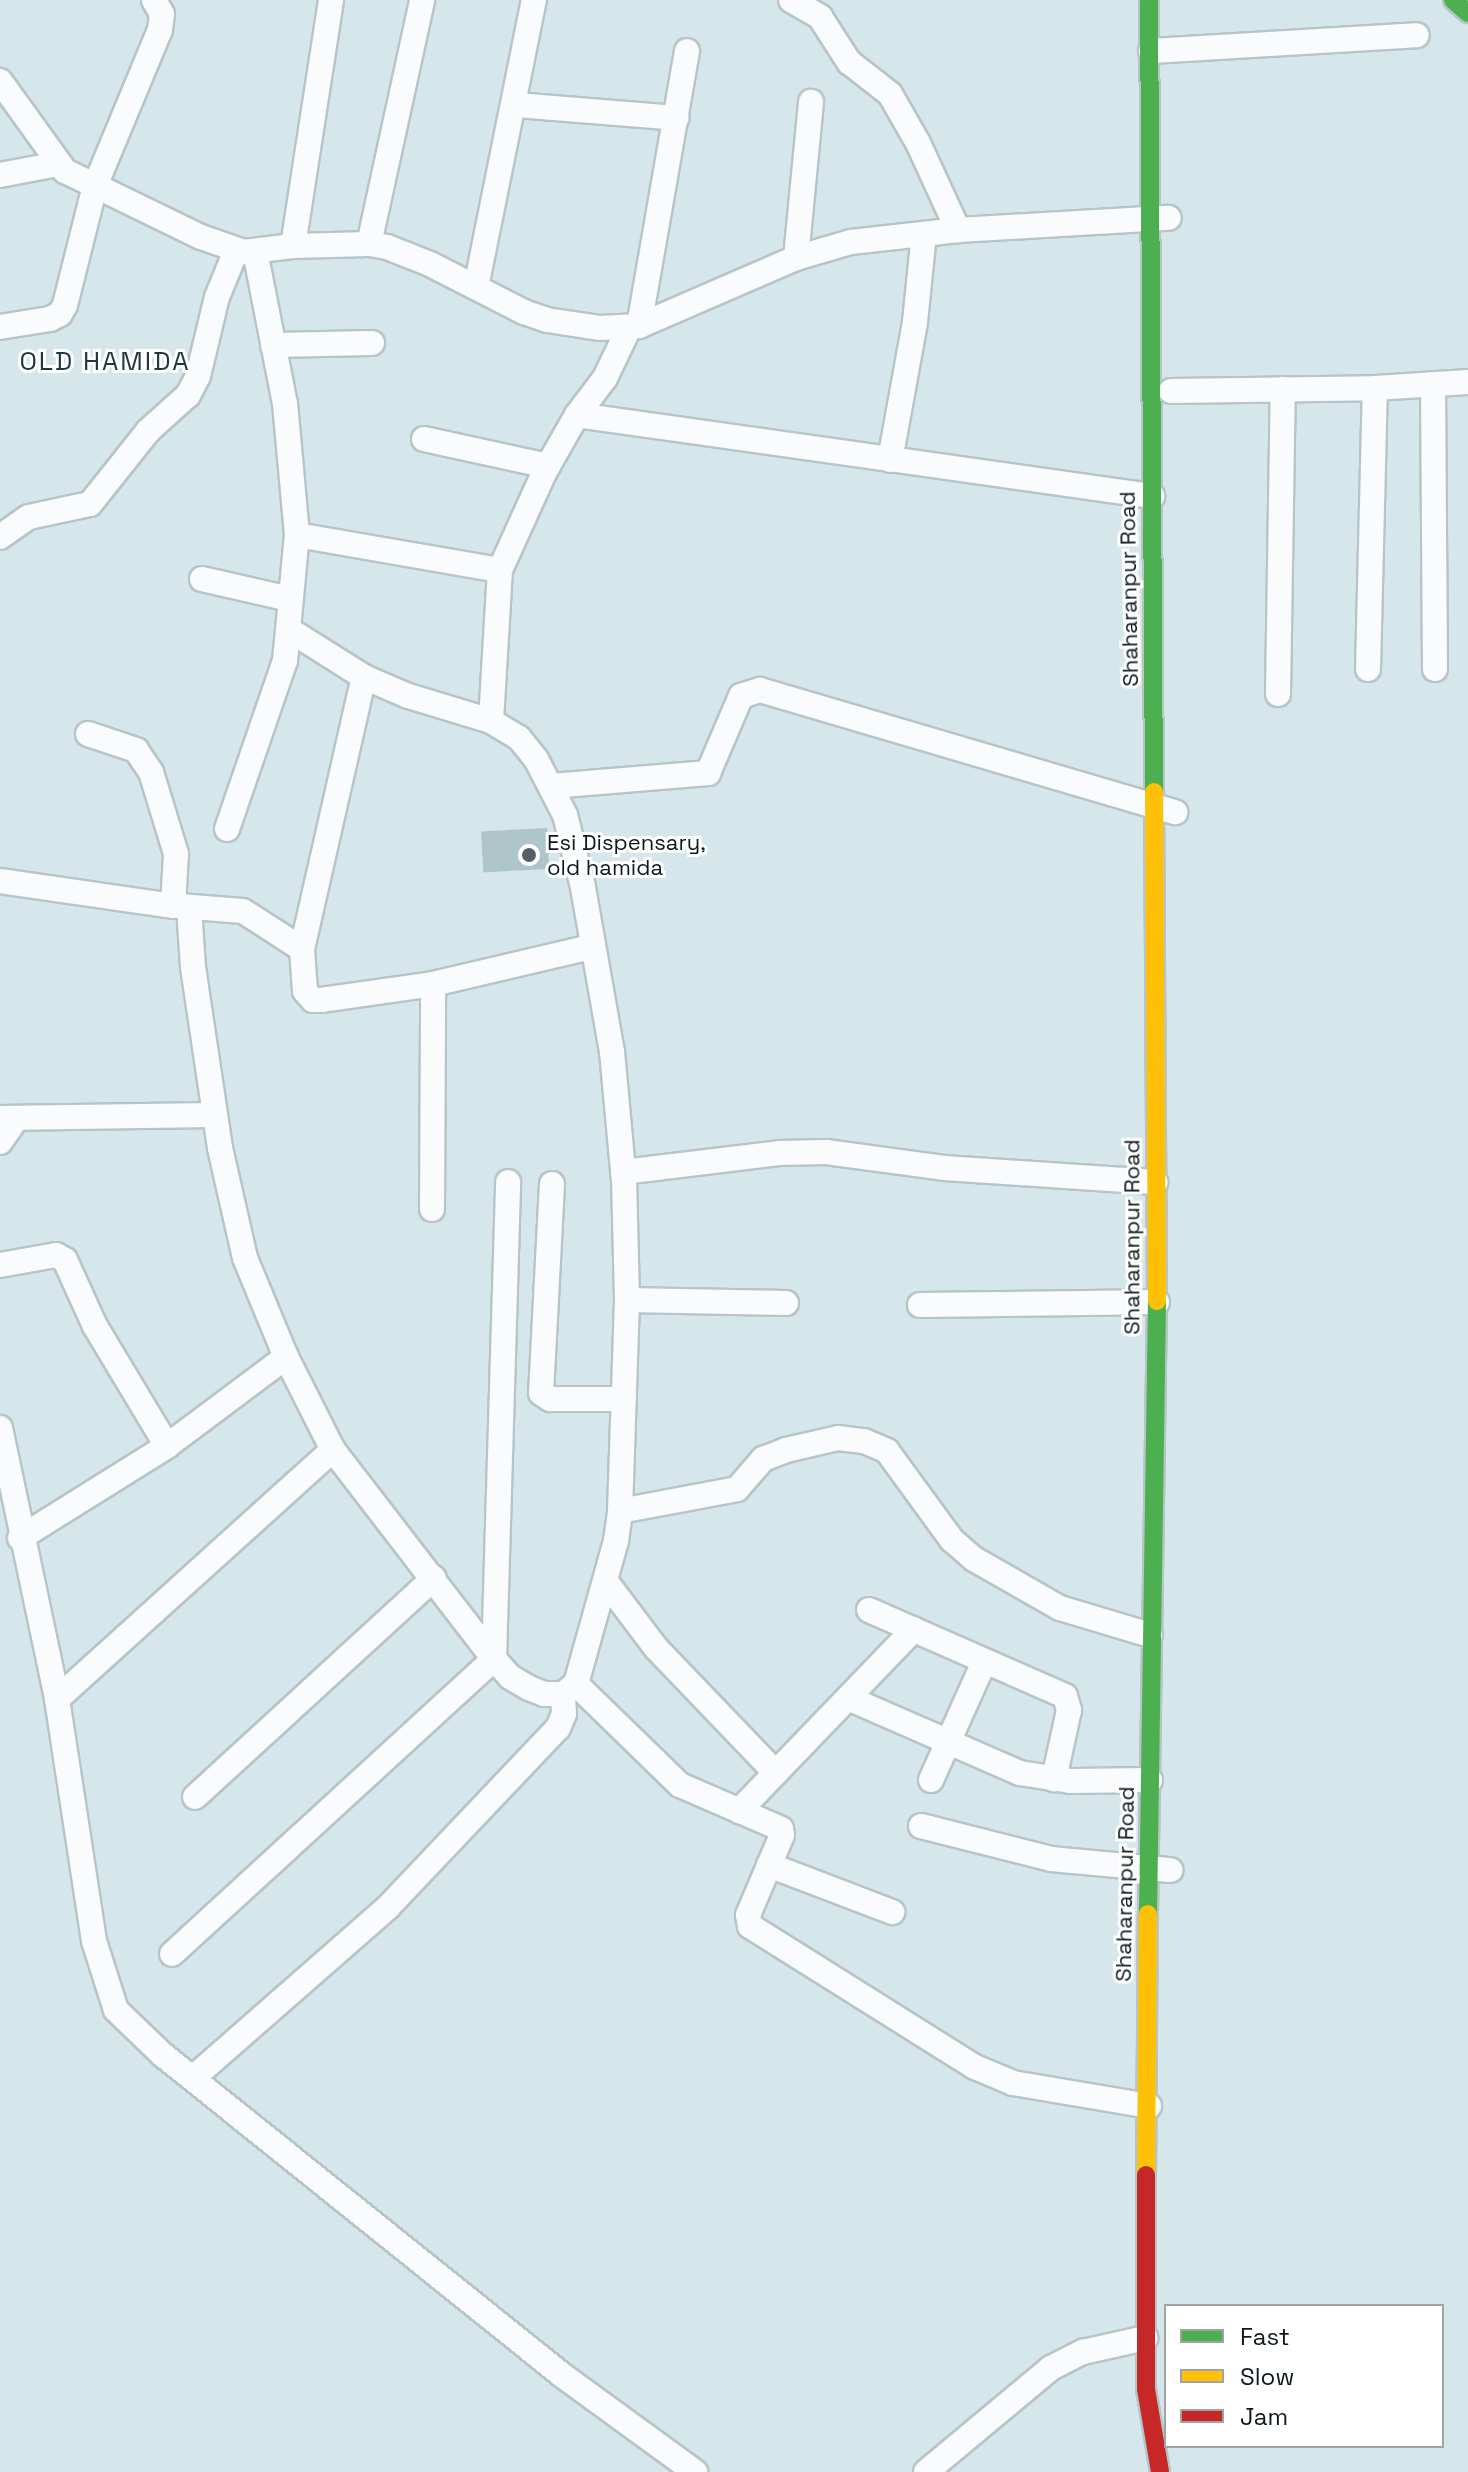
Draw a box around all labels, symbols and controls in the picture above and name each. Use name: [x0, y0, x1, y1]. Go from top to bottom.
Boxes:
district label: OLD HAMIDA: [19, 346, 191, 378]
street label: Shaharanpur Road: [1114, 491, 1144, 687]
place label: Esi Dispensary, old hamida: [547, 829, 706, 880]
marker: Esi Dispensary, old hamida: [518, 844, 540, 866]
street label: Shaharanpur Road: [1119, 1139, 1145, 1335]
street label: Shaharanpur Road: [1110, 1786, 1140, 1982]
legend: [1164, 2304, 1444, 2448]
text: Fast: [1240, 2321, 1290, 2352]
text: Slow: [1240, 2361, 1294, 2392]
text: Jam: [1240, 2401, 1288, 2432]

